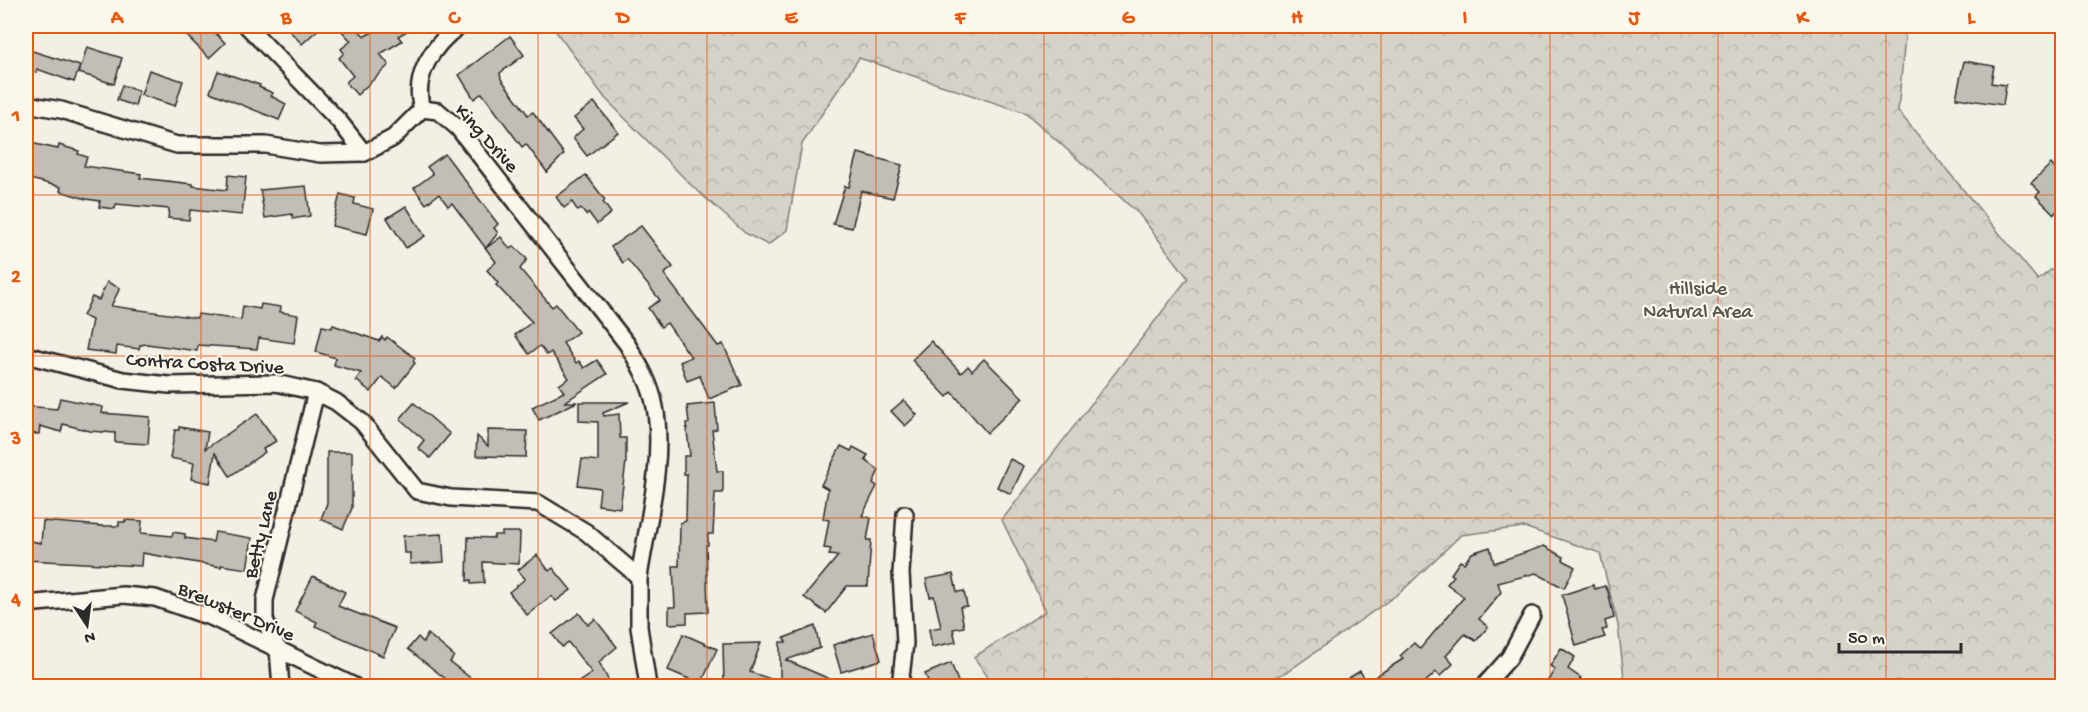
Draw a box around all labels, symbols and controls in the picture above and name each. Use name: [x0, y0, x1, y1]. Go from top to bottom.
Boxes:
text: A: [110, 8, 125, 31]
text: B: [280, 8, 292, 31]
text: C: [448, 8, 462, 31]
text: D: [614, 8, 630, 31]
text: E: [785, 8, 799, 31]
text: F: [954, 8, 967, 31]
text: G: [1122, 8, 1136, 31]
text: H: [1291, 8, 1303, 31]
text: I: [1463, 8, 1468, 31]
text: J: [1628, 8, 1641, 31]
text: K: [1795, 8, 1810, 31]
text: L: [1967, 8, 1976, 31]
street label: King Drive: [449, 100, 523, 179]
text: 1: [11, 106, 20, 129]
text: 2: [11, 267, 21, 290]
park label: Hillside Natural Area: [1643, 279, 1754, 325]
street label: Contra Costa Drive: [125, 350, 285, 381]
text: 3: [10, 429, 21, 452]
street label: Betty Lane: [240, 488, 285, 582]
street label: Brewster Drive: [173, 578, 298, 648]
text: 4: [10, 590, 21, 613]
north arrow: [57, 595, 117, 655]
scale bar: [1839, 616, 1960, 654]
text: N: [82, 626, 97, 647]
text: 50 m: [1848, 629, 1885, 650]

